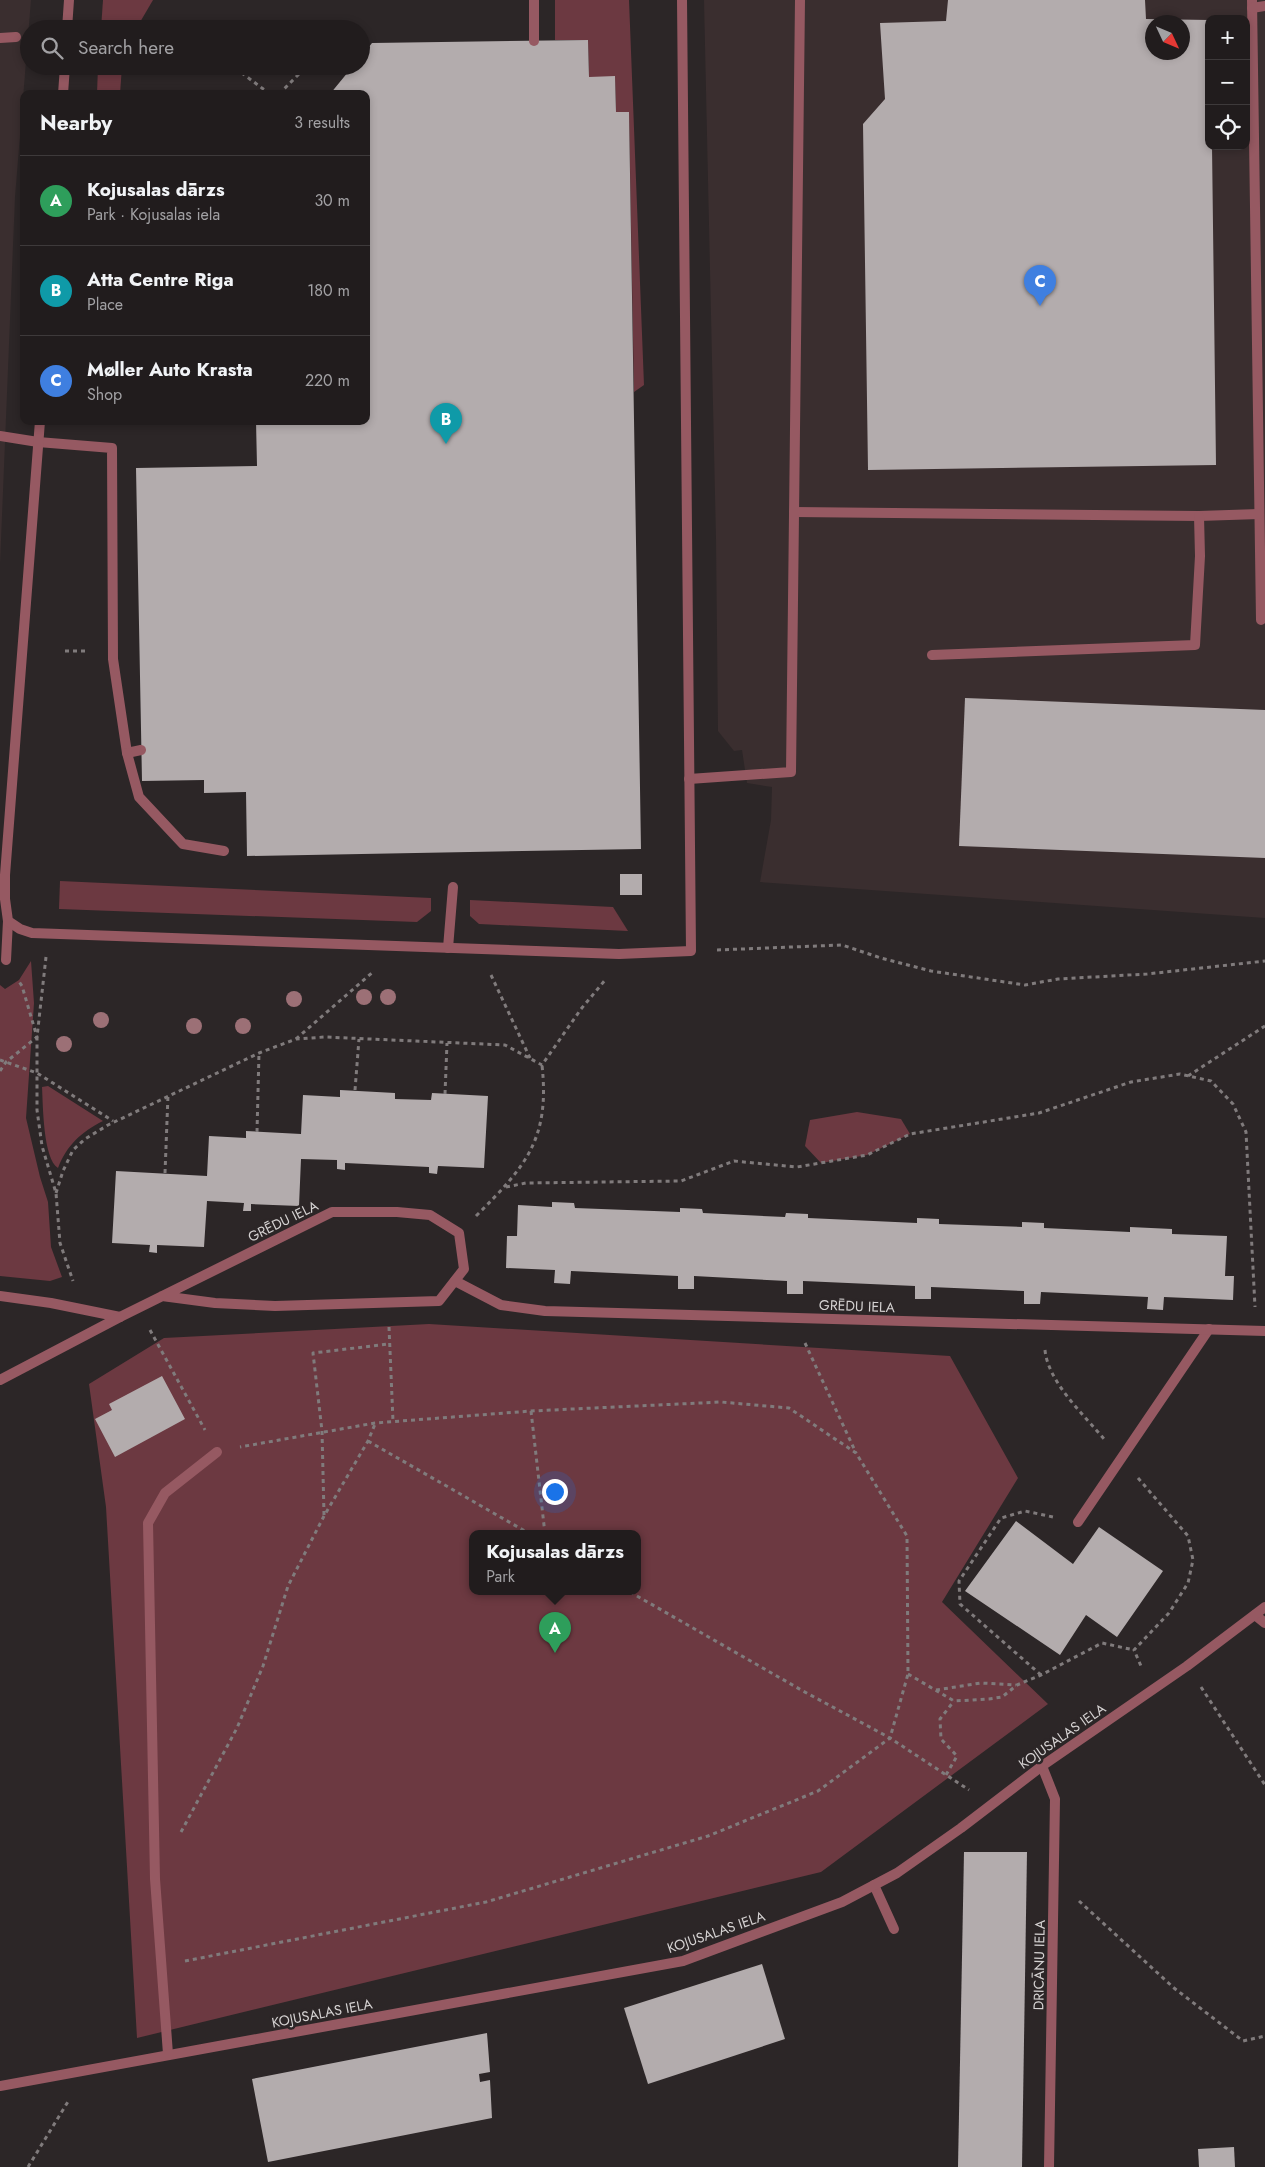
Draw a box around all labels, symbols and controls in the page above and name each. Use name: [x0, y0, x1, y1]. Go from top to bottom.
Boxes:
north arrow: [1145, 15, 1190, 60]
map controls: [1205, 15, 1250, 150]
button: +: [1205, 15, 1250, 60]
search box: [20, 20, 370, 75]
icon: search: [38, 34, 66, 62]
text: Search here: [78, 34, 174, 61]
button: −: [1205, 60, 1250, 105]
button: locate: [1205, 105, 1250, 150]
text: Nearby: [40, 108, 112, 138]
text: 3 results: [294, 111, 350, 134]
text: Kojusalas dārzs: [87, 176, 225, 203]
text: A: [50, 189, 62, 212]
text: 30 m: [314, 189, 350, 212]
text: Park · Kojusalas iela: [87, 203, 220, 226]
pin: C: [1024, 265, 1056, 306]
text: Atta Centre Riga: [87, 266, 234, 293]
text: B: [51, 279, 61, 302]
text: 180 m: [307, 279, 350, 302]
text: Place: [87, 293, 123, 316]
text: Møller Auto Krasta: [87, 356, 253, 383]
text: C: [50, 369, 62, 392]
text: 220 m: [305, 369, 350, 392]
text: Shop: [87, 383, 122, 406]
pin: B: [430, 403, 462, 444]
street label: GRĒDU IELA: [244, 1195, 322, 1247]
street label: GRĒDU IELA: [819, 1295, 896, 1317]
your location: [542, 1479, 568, 1505]
popup: [469, 1530, 641, 1595]
text: Kojusalas dārzs: [486, 1538, 624, 1565]
text: Park: [486, 1565, 515, 1588]
pin: A: [539, 1612, 571, 1653]
street label: KOJUSALAS IELA: [1014, 1698, 1110, 1774]
street label: KOJUSALAS IELA: [664, 1906, 768, 1958]
street label: DRICĀNU IELA: [1028, 1919, 1050, 2010]
street label: KOJUSALAS IELA: [270, 1993, 375, 2033]

